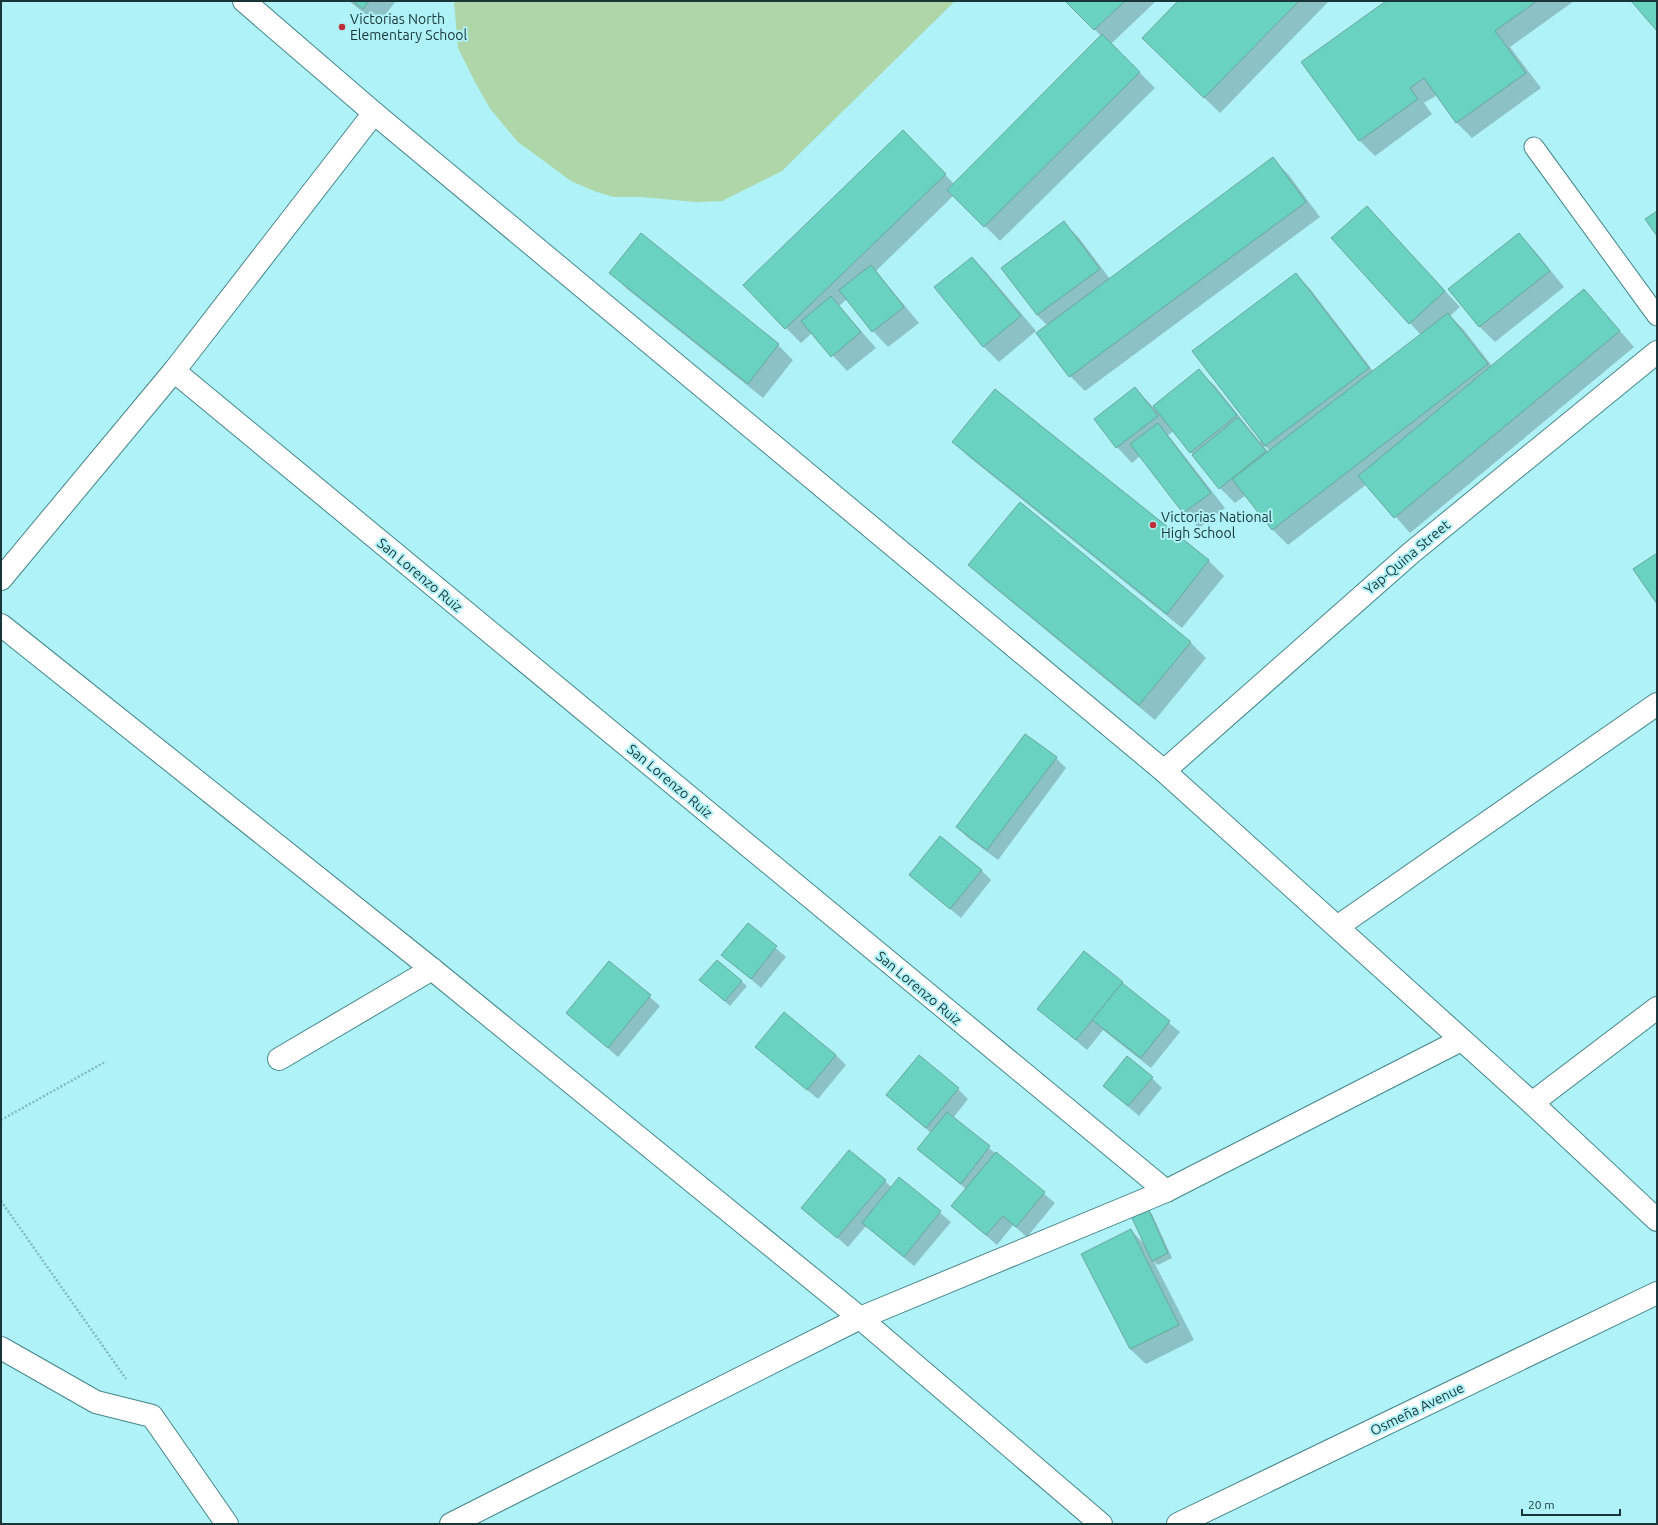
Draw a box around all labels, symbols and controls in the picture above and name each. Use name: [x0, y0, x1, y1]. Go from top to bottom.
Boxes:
place label: Victorias North Elementary School: [350, 11, 468, 43]
marker: Victorias North Elementary School: [337, 22, 347, 32]
place label: Victorias National High School: [1161, 509, 1273, 541]
street label: Yap-Quina Street: [1361, 516, 1453, 597]
marker: Victorias National High School: [1148, 520, 1158, 530]
street label: San Lorenzo Ruiz: [374, 535, 466, 615]
street label: San Lorenzo Ruiz: [624, 741, 716, 821]
street label: San Lorenzo Ruiz: [873, 948, 965, 1028]
street label: Osmeña Avenue: [1368, 1379, 1466, 1439]
scale bar: [1522, 1491, 1620, 1517]
text: 20 m: [1528, 1498, 1555, 1511]

